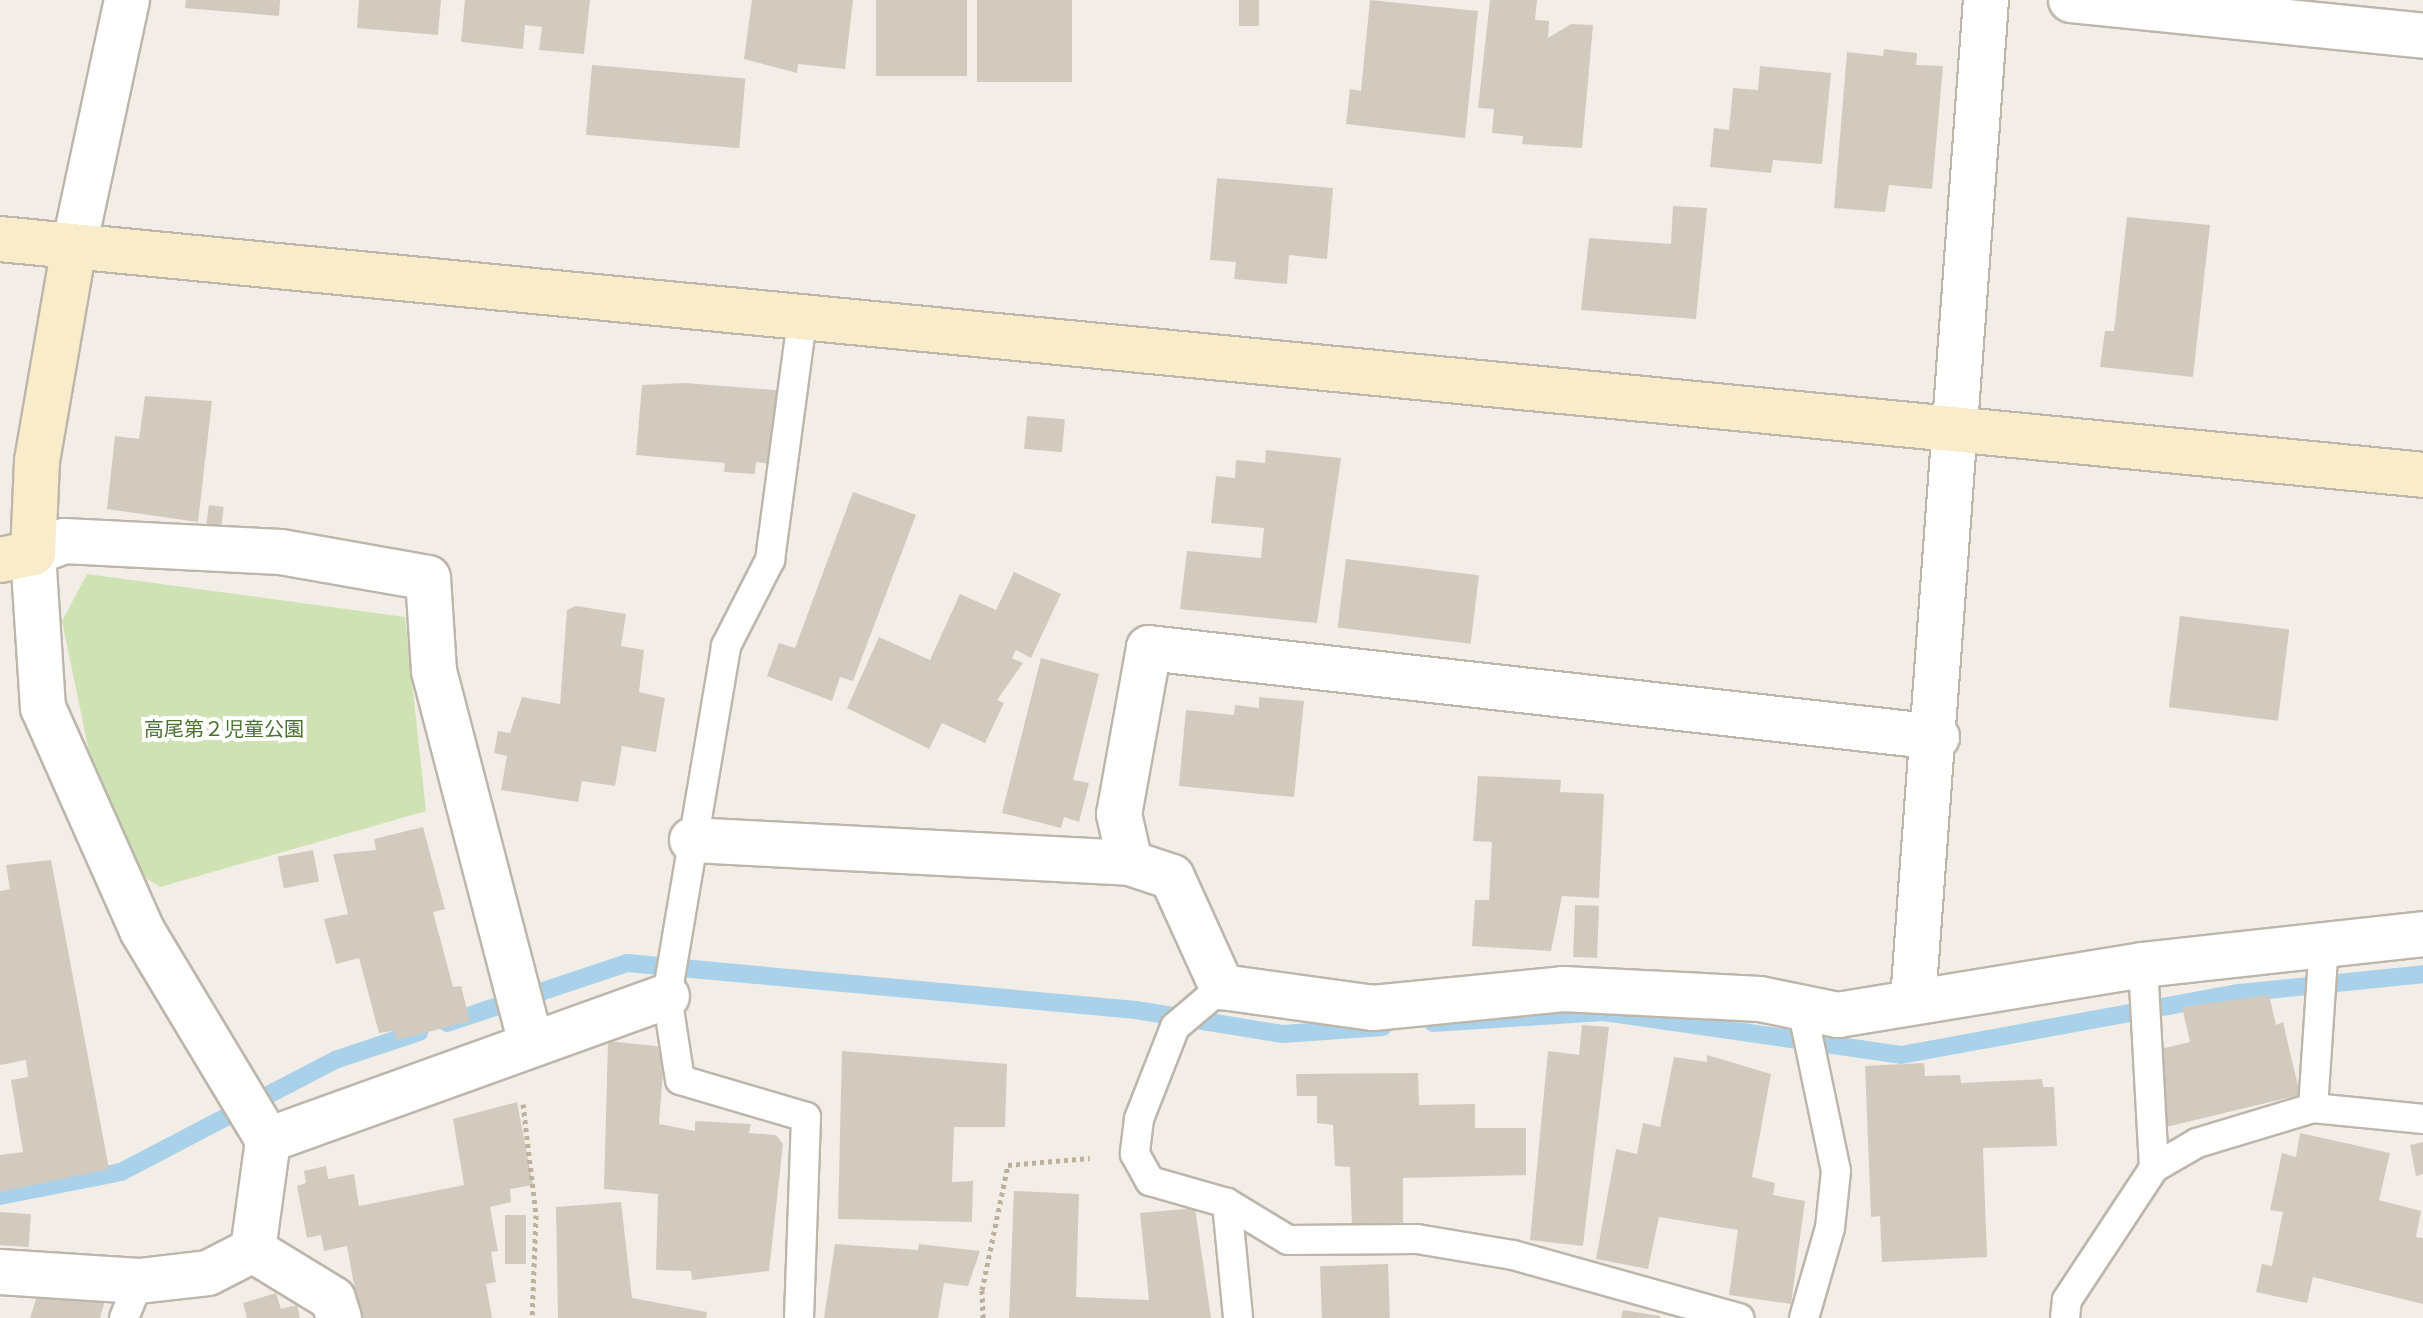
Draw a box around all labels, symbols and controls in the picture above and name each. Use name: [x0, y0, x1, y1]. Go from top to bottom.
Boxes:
park label: 高尾第２児童公園: [144, 716, 304, 740]

